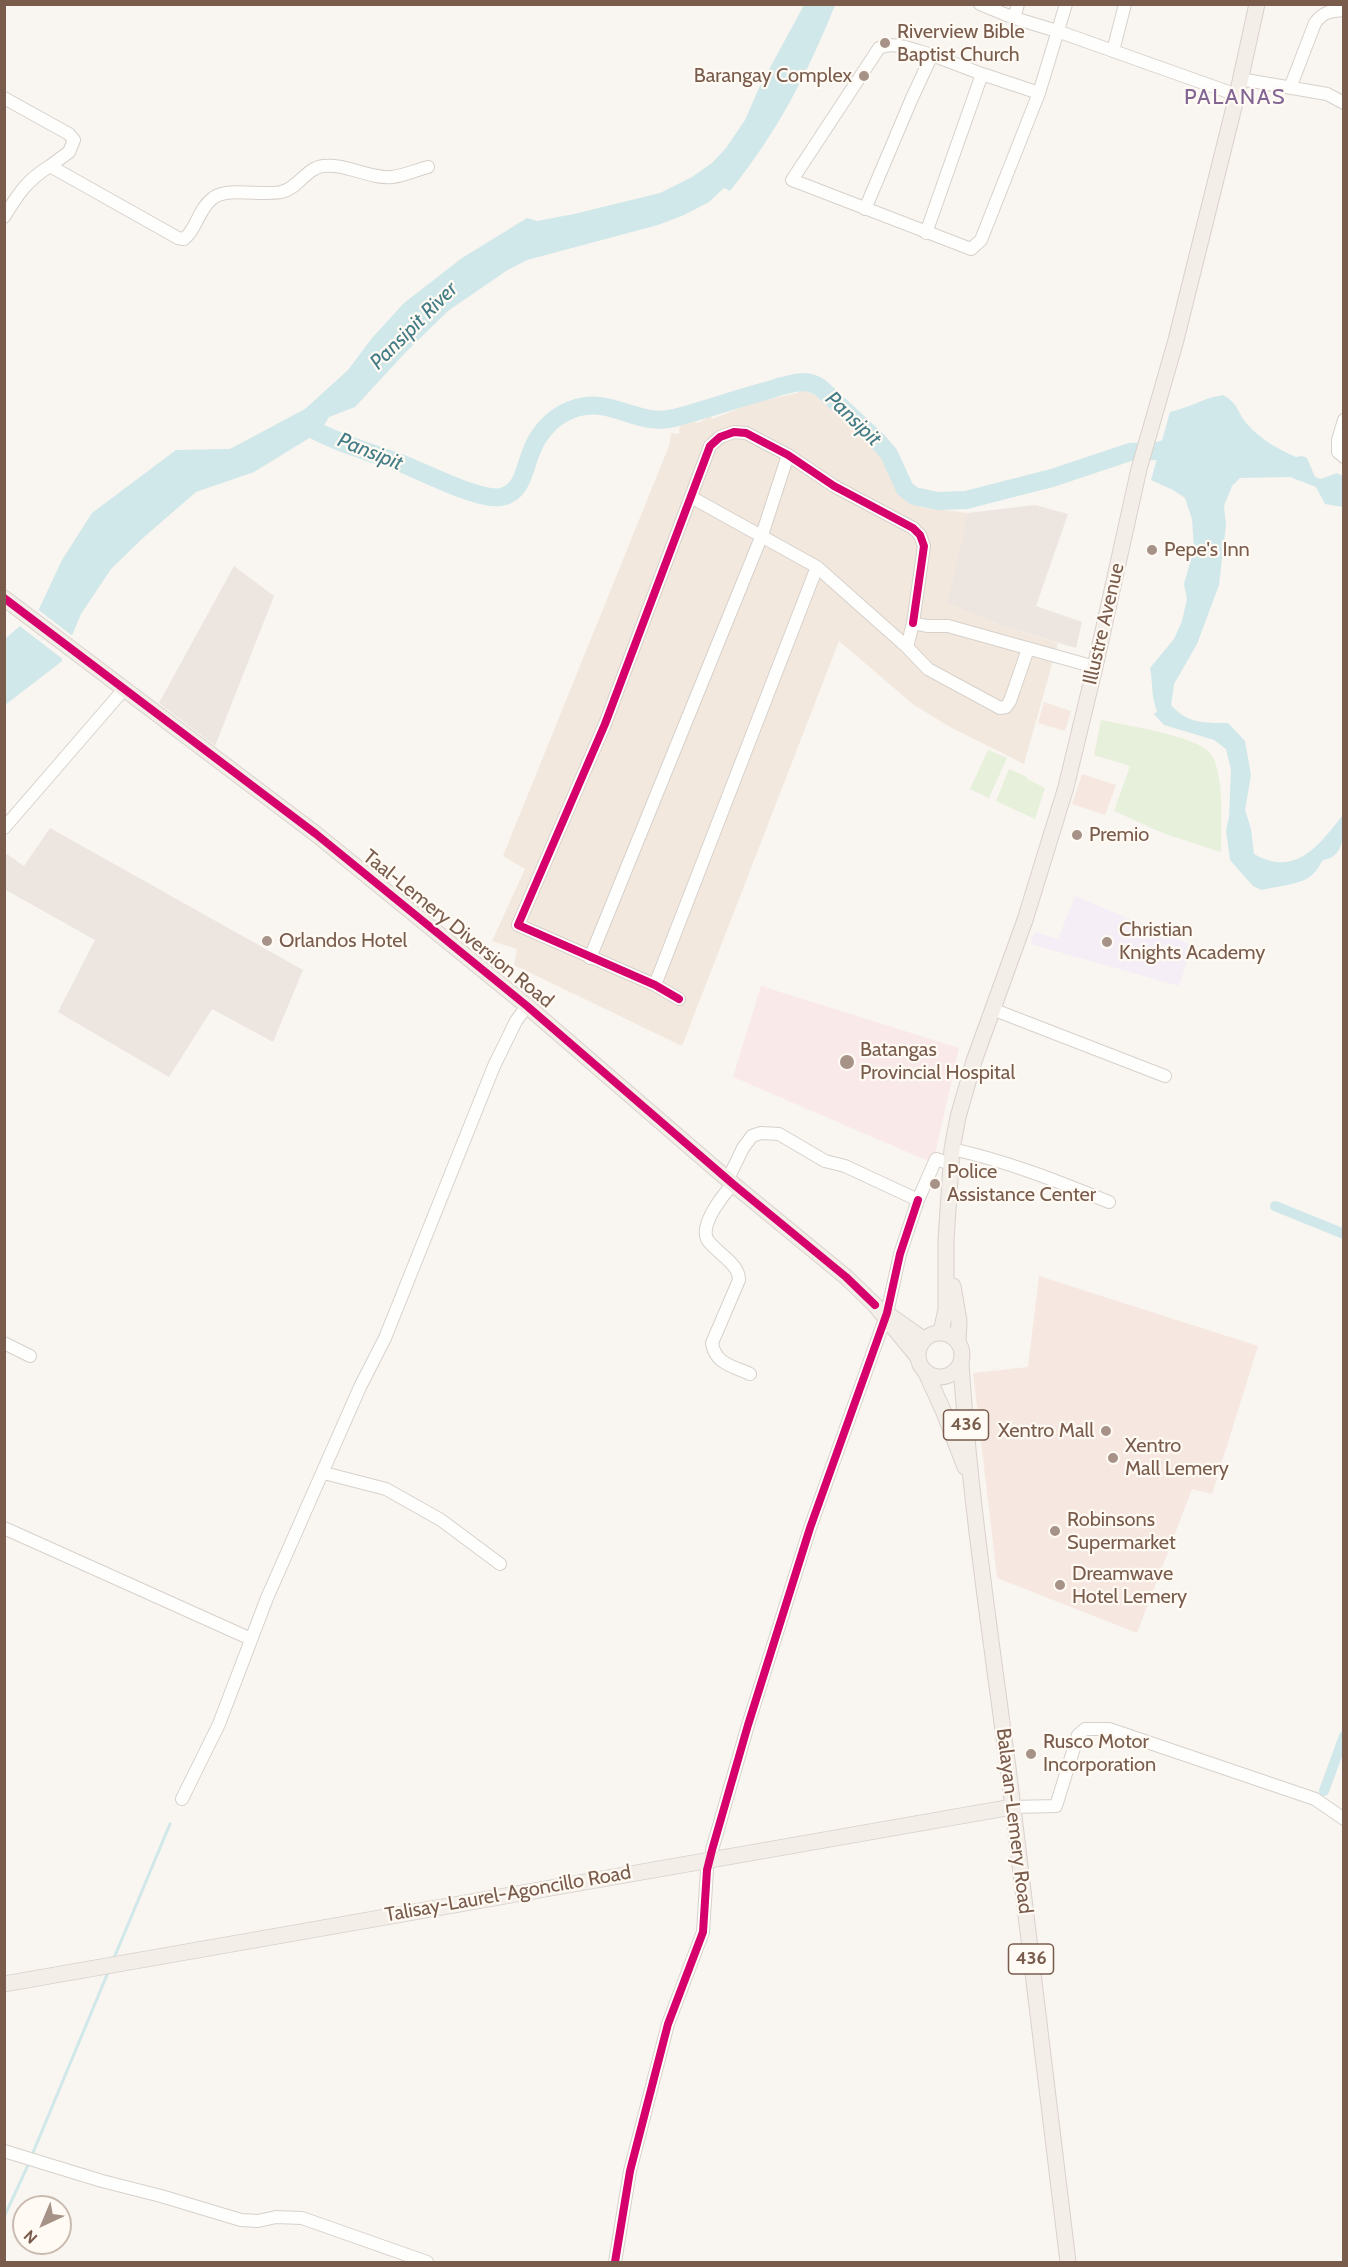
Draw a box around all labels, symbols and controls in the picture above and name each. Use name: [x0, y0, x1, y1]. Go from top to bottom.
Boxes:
place label: Riverview Bible Baptist Church: [897, 20, 1025, 67]
marker: Riverview Bible Baptist Church: [878, 36, 892, 50]
place label: Barangay Complex: [694, 64, 852, 88]
marker: Barangay Complex: [857, 69, 871, 83]
district label: PALANAS: [1184, 85, 1286, 111]
water label: Pansipit River: [365, 277, 463, 375]
water label: Pansipit: [820, 386, 886, 452]
water label: Pansipit: [334, 428, 406, 476]
place label: Pepe's Inn: [1164, 538, 1250, 562]
marker: Pepe's Inn: [1145, 543, 1159, 557]
street label: Illustre Avenue: [1078, 561, 1130, 687]
place label: Premio: [1089, 823, 1149, 847]
marker: Premio: [1070, 828, 1084, 842]
street label: Taal-Lemery Diversion Road: [358, 845, 558, 1013]
place label: Christian Knights Academy: [1119, 918, 1265, 965]
place label: Orlandos Hotel: [279, 929, 407, 953]
marker: Orlandos Hotel: [260, 934, 274, 948]
marker: Christian Knights Academy: [1100, 935, 1114, 949]
place label: Batangas Provincial Hospital: [860, 1038, 1015, 1085]
marker: Batangas Provincial Hospital: [838, 1053, 856, 1071]
place label: Police Assistance Center: [947, 1160, 1096, 1207]
marker: Police Assistance Center: [928, 1177, 942, 1191]
road number: 436: [944, 1410, 988, 1440]
place label: Xentro Mall: [998, 1419, 1094, 1443]
marker: Xentro Mall: [1099, 1424, 1113, 1438]
place label: Xentro Mall Lemery: [1125, 1434, 1229, 1481]
marker: Xentro Mall Lemery: [1106, 1451, 1120, 1465]
place label: Robinsons Supermarket: [1067, 1508, 1176, 1555]
marker: Robinsons Supermarket: [1048, 1524, 1062, 1538]
place label: Dreamwave Hotel Lemery: [1072, 1562, 1187, 1609]
marker: Dreamwave Hotel Lemery: [1053, 1578, 1067, 1592]
street label: Balayan-Lemery Road: [991, 1727, 1037, 1915]
place label: Rusco Motor Incorporation: [1043, 1730, 1156, 1777]
marker: Rusco Motor Incorporation: [1024, 1747, 1038, 1761]
street label: Talisay-Laurel-Agoncillo Road: [383, 1861, 633, 1927]
road number: 436: [1008, 1944, 1054, 1974]
north arrow: [12, 2195, 72, 2255]
text: N: [20, 2226, 41, 2248]

